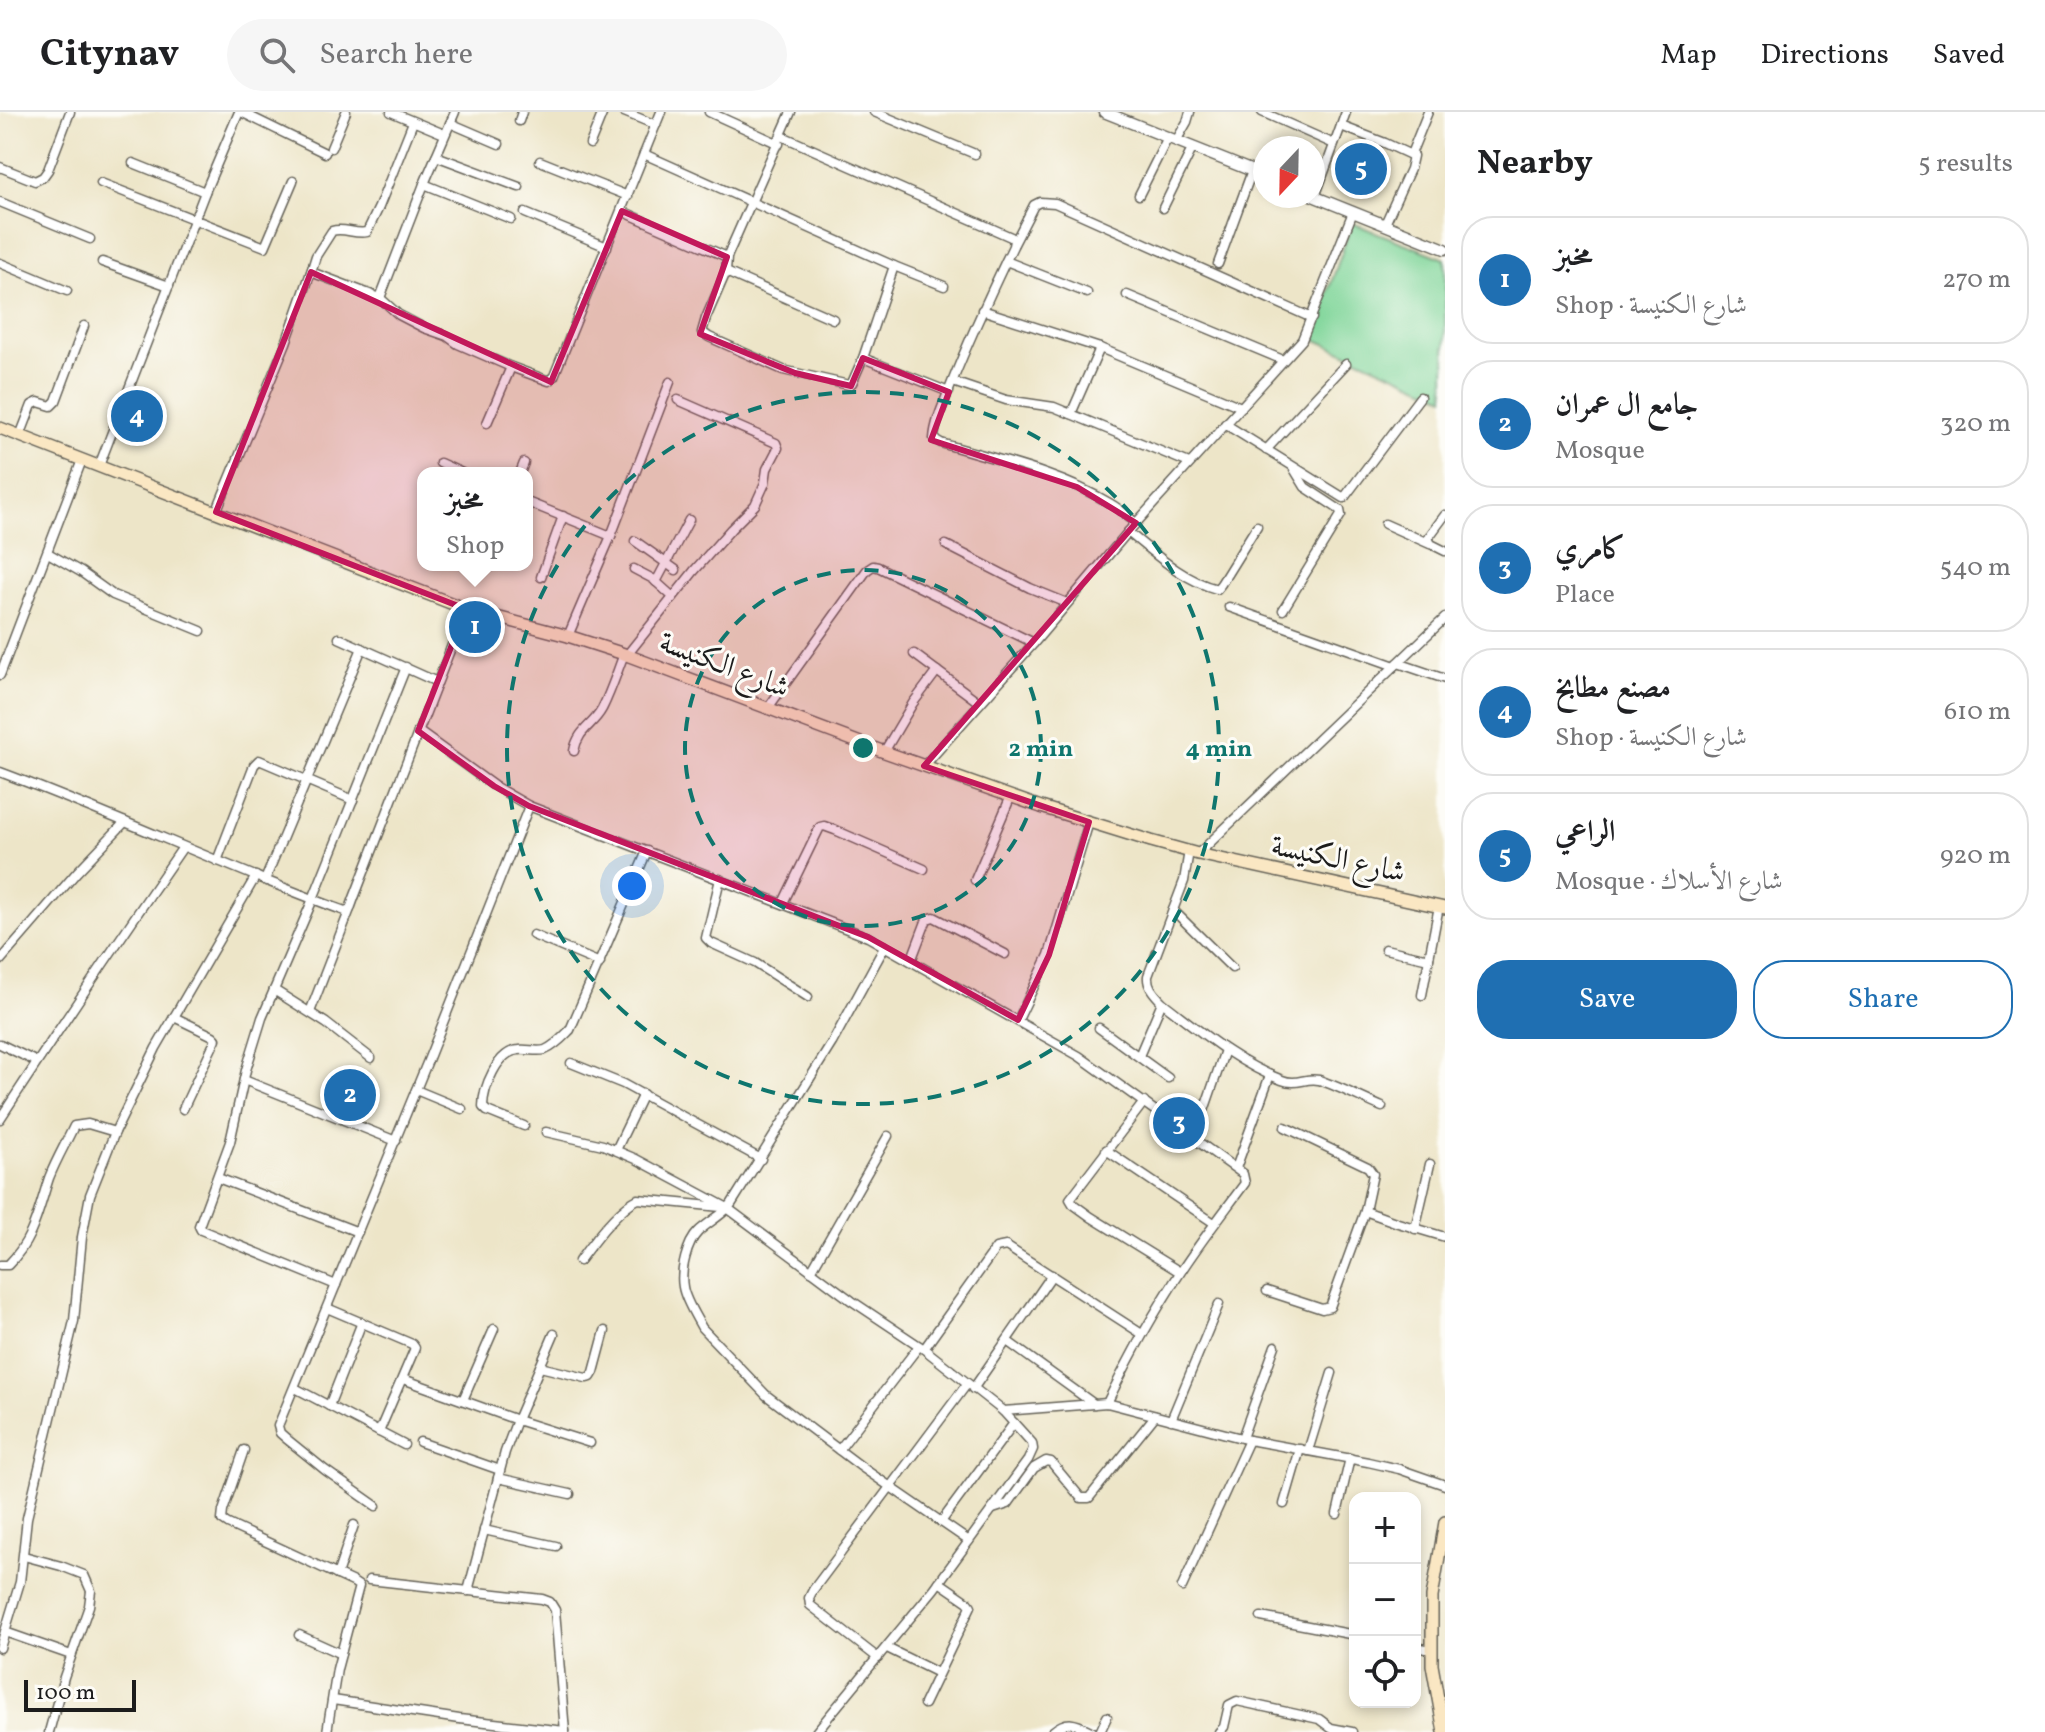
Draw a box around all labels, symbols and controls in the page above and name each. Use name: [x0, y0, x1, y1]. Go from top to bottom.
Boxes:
search box: [227, 19, 787, 91]
text: Citynav: [40, 29, 179, 82]
icon: search: [255, 33, 299, 77]
text: Search here: [319, 34, 473, 76]
text: Map: [1661, 36, 1717, 75]
text: Directions: [1761, 36, 1889, 75]
text: Saved: [1933, 36, 2005, 75]
north arrow: [1253, 136, 1325, 208]
pin: 5: [1335, 139, 1387, 199]
text: Nearby: [1477, 141, 1593, 188]
text: 5 results: [1918, 146, 2013, 182]
text: مخبز: [1555, 236, 1592, 278]
text: 1: [1500, 262, 1510, 298]
text: 270 m: [1942, 262, 2011, 298]
text: Shop · شارع الكنيسة: [1555, 288, 1747, 324]
text: جامع ال عمران: [1555, 385, 1698, 427]
pin: 4: [111, 386, 163, 446]
text: 2: [1498, 406, 1512, 442]
text: 320 m: [1940, 406, 2011, 442]
text: Mosque: [1555, 433, 1645, 469]
popup: [417, 467, 533, 571]
text: مخبز: [446, 480, 483, 522]
text: Shop: [446, 528, 504, 564]
text: كامري: [1555, 529, 1626, 571]
text: 3: [1498, 550, 1512, 586]
text: 540 m: [1940, 550, 2011, 586]
text: Place: [1555, 577, 1615, 613]
pin: 1: [449, 597, 501, 657]
street label: شارع الكنيسة: [652, 622, 795, 712]
text: مصنع مطابخ: [1555, 668, 1671, 710]
text: 4: [1497, 694, 1513, 730]
text: 610 m: [1944, 694, 2011, 730]
text: Shop · شارع الكنيسة: [1555, 720, 1747, 756]
text: 2 min: [1009, 733, 1074, 767]
text: 4 min: [1186, 733, 1253, 767]
centre of rings: [849, 734, 877, 762]
text: الراعي: [1555, 812, 1615, 854]
street label: شارع الكنيسة: [1267, 825, 1409, 897]
text: 5: [1499, 838, 1511, 874]
text: 920 m: [1940, 838, 2011, 874]
text: Mosque · شارع الأسلاك: [1555, 864, 1783, 900]
your location: [612, 866, 652, 906]
button: Save: [1477, 960, 1737, 1039]
button: Share: [1753, 960, 2013, 1039]
pin: 2: [324, 1065, 376, 1125]
pin: 3: [1153, 1093, 1205, 1153]
map controls: [1349, 1492, 1421, 1708]
button: +: [1349, 1492, 1421, 1564]
button: −: [1349, 1564, 1421, 1636]
button: locate: [1349, 1636, 1421, 1708]
scale bar: [24, 1676, 136, 1712]
text: 100 m: [36, 1678, 95, 1709]

